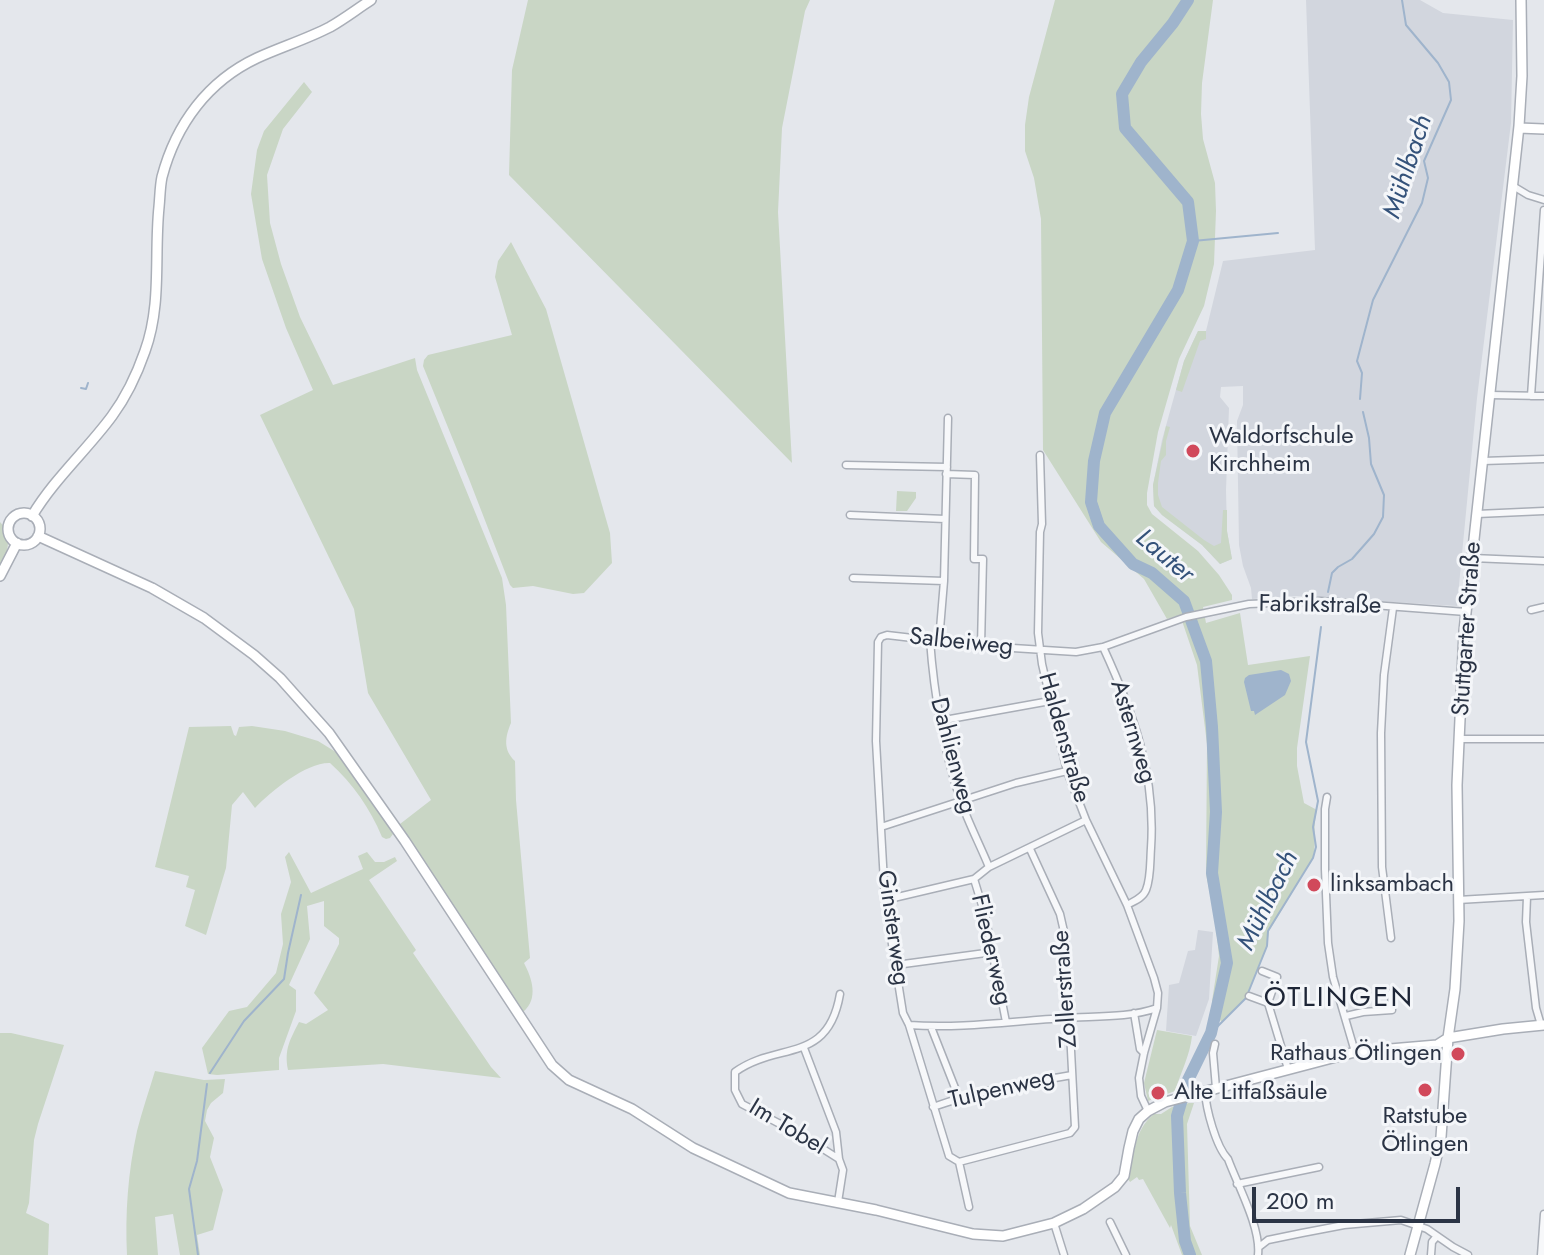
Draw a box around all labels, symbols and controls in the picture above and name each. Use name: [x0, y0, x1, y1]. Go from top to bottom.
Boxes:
water label: Mühlbach: [1378, 111, 1440, 223]
place label: Waldorfschule Kirchheim: [1209, 423, 1354, 479]
marker: Waldorfschule Kirchheim: [1184, 442, 1202, 460]
water label: Lauter: [1128, 524, 1200, 590]
street label: Stuttgarter Straße: [1448, 541, 1488, 717]
street label: Fabrikstraße: [1258, 591, 1382, 621]
street label: Salbeiweg: [908, 623, 1014, 663]
street label: Haldenstraße: [1031, 670, 1095, 806]
street label: Asternweg: [1103, 677, 1161, 787]
street label: Dahlienweg: [923, 695, 981, 817]
water label: Mühlbach: [1232, 846, 1306, 956]
street label: Ginsterweg: [870, 868, 914, 988]
place label: linksambach: [1330, 871, 1454, 899]
marker: linksambach: [1305, 876, 1323, 894]
street label: Fliederweg: [963, 892, 1017, 1008]
street label: Zollerstraße: [1048, 929, 1084, 1049]
district label: ÖTLINGEN: [1264, 982, 1414, 1016]
place label: Rathaus Ötlingen: [1270, 1040, 1442, 1068]
marker: Rathaus Ötlingen: [1449, 1045, 1467, 1063]
street label: Tulpenweg: [946, 1064, 1058, 1116]
place label: Alte Litfaßsäule: [1174, 1079, 1327, 1107]
marker: Ratstube Ötlingen: [1416, 1081, 1434, 1099]
marker: Alte Litfaßsäule: [1149, 1084, 1167, 1102]
street label: Im Tobel: [743, 1094, 831, 1162]
place label: Ratstube Ötlingen: [1381, 1103, 1469, 1159]
scale bar: [1256, 1171, 1464, 1221]
text: 200 m: [1266, 1183, 1334, 1218]

